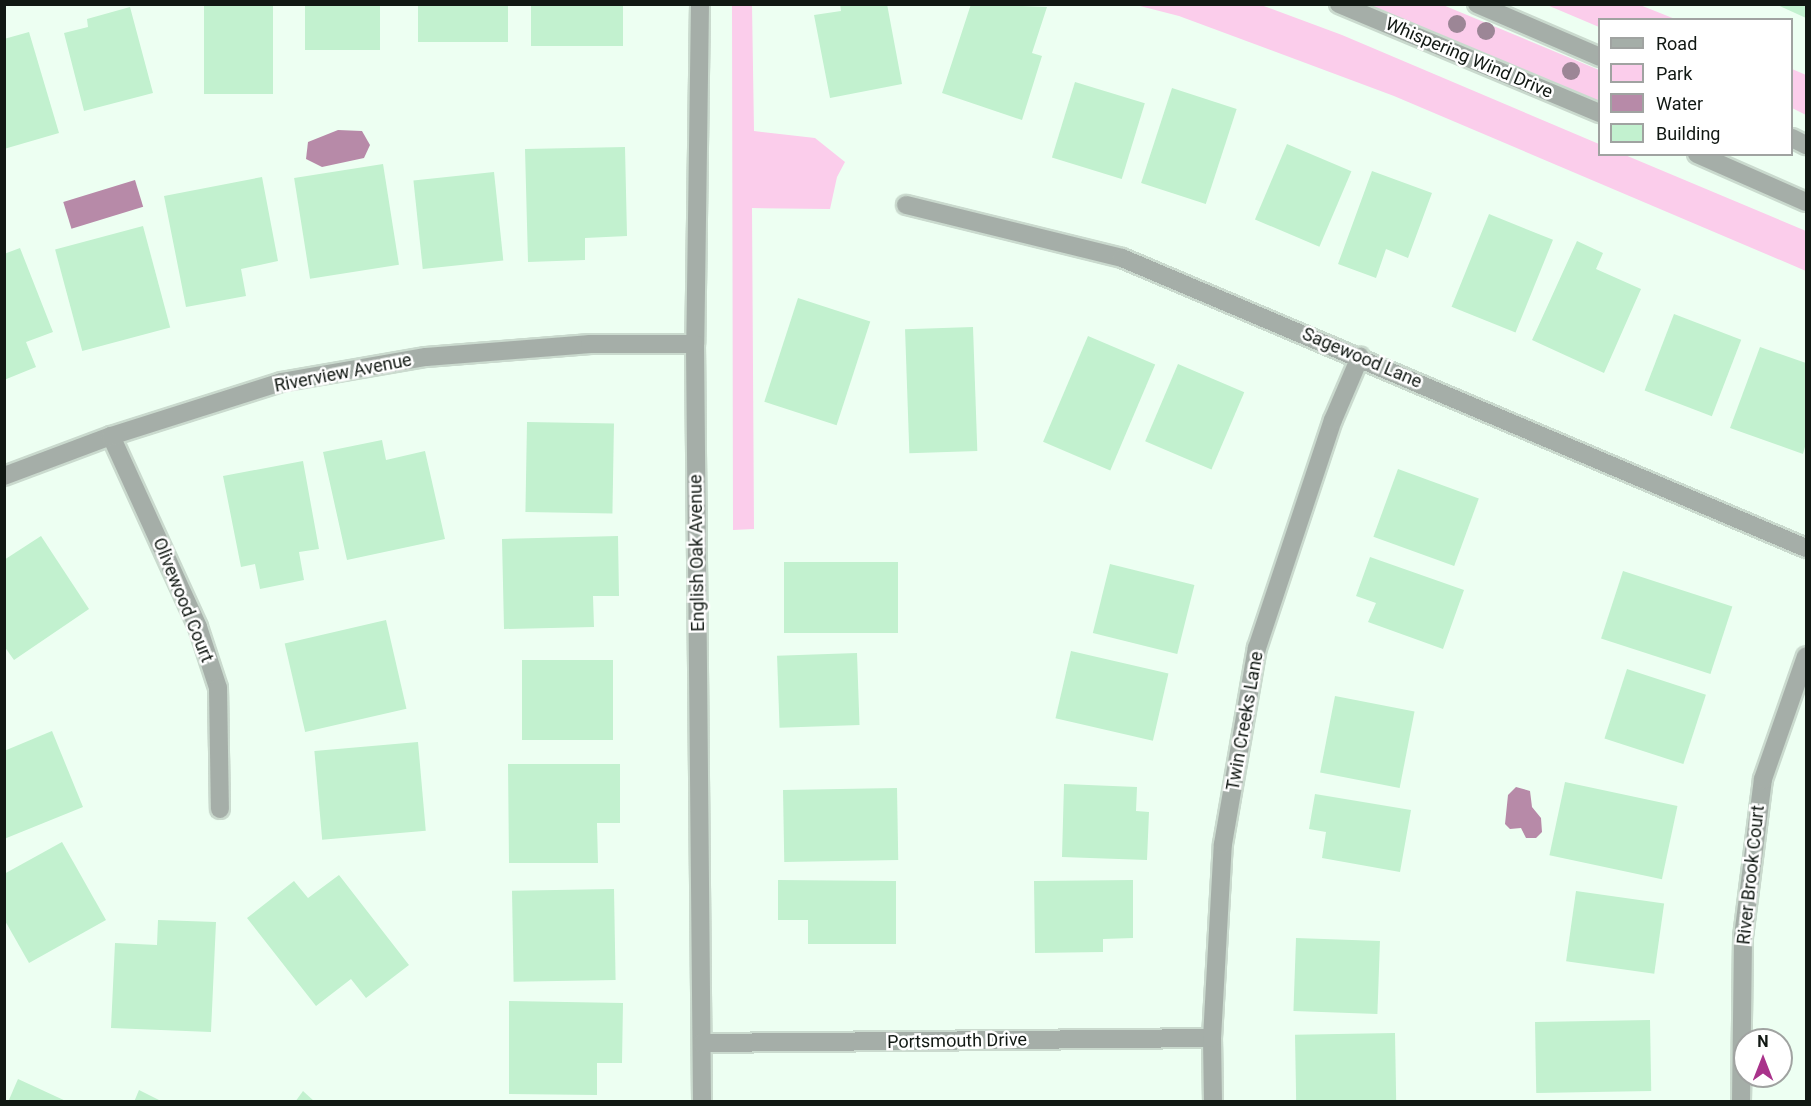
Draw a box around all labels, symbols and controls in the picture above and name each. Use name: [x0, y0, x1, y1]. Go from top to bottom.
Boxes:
street label: Whispering Wind Drive: [1382, 13, 1556, 103]
legend: [1598, 18, 1793, 156]
text: Road: [1656, 33, 1697, 54]
text: Park: [1656, 63, 1692, 84]
text: Water: [1656, 93, 1703, 114]
text: Building: [1656, 123, 1720, 144]
street label: Sagewood Lane: [1299, 323, 1425, 393]
street label: Riverview Avenue: [273, 349, 413, 397]
street label: English Oak Avenue: [685, 474, 709, 632]
street label: Olivewood Court: [148, 535, 218, 665]
street label: Twin Creeks Lane: [1222, 650, 1268, 792]
street label: River Brook Court: [1733, 804, 1769, 946]
north arrow: [1733, 1028, 1793, 1088]
street label: Portsmouth Drive: [887, 1029, 1027, 1053]
text: N: [1757, 1032, 1769, 1051]

